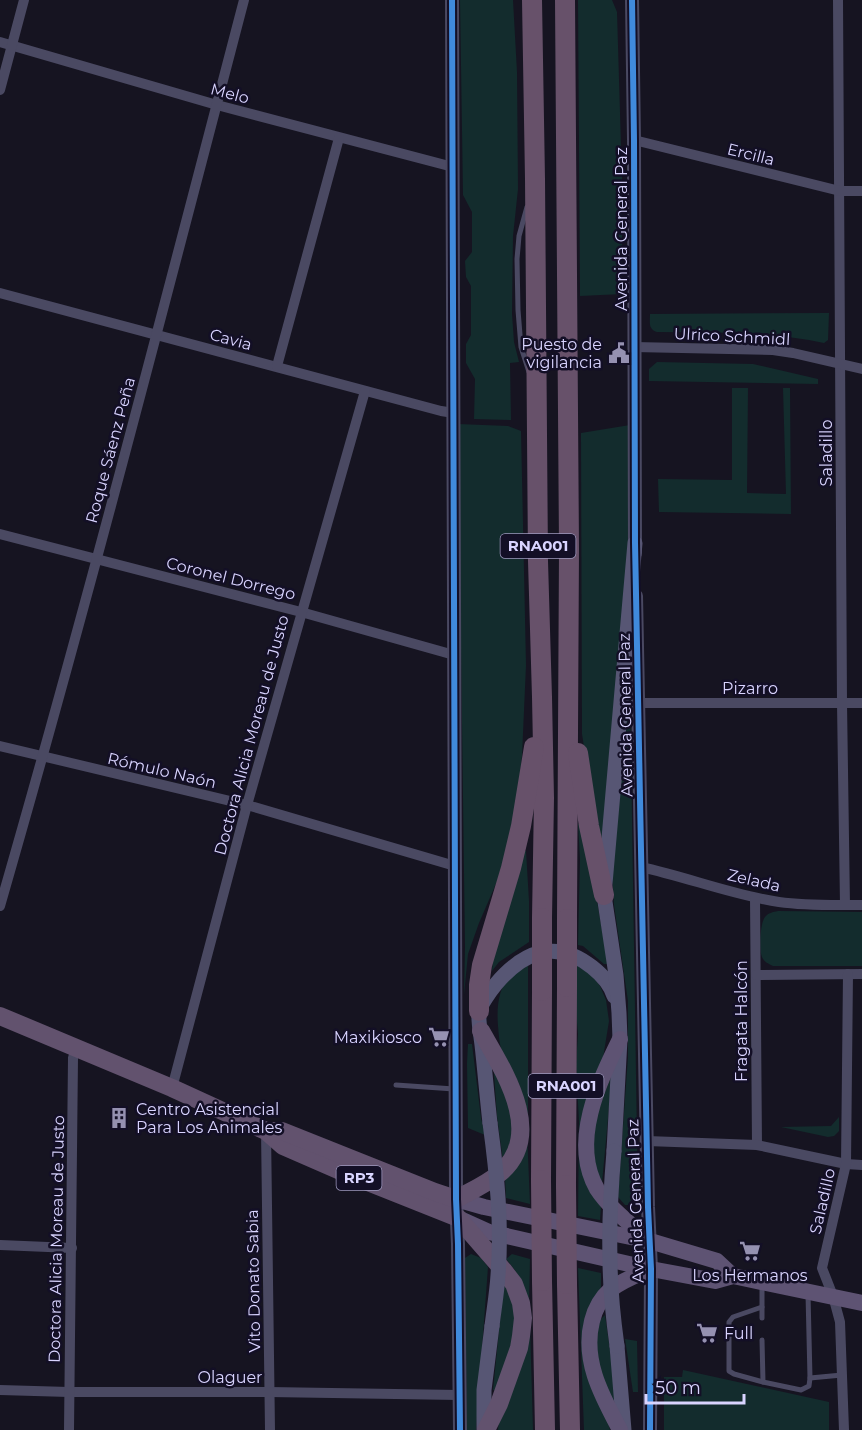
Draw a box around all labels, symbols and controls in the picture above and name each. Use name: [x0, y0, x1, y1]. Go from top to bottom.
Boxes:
street label: Melo: [208, 79, 251, 108]
street label: Ercilla: [725, 139, 777, 170]
street label: Avenida General Paz: [612, 147, 631, 311]
street label: Ulrico Schmidl: [673, 324, 791, 349]
street label: Cavia: [208, 325, 254, 354]
place label: Puesto de vigilancia: [521, 335, 602, 372]
public building icon: Puesto de vigilancia: [607, 341, 631, 365]
street label: Roque Sáenz Peña: [82, 375, 139, 525]
street label: Saladillo: [817, 420, 836, 486]
road number: RNA001: [500, 534, 576, 558]
street label: Coronel Dorrego: [164, 553, 298, 604]
street label: Doctora Alicia Moreau de Justo: [210, 613, 293, 857]
street label: Avenida General Paz: [615, 633, 636, 797]
street label: Pizarro: [722, 679, 778, 698]
street label: Rómulo Naón: [106, 749, 218, 792]
street label: Zelada: [726, 865, 782, 896]
street label: Fragata Halcón: [732, 960, 751, 1082]
supermarket icon: Maxikiosco: [427, 1025, 451, 1049]
place label: Maxikiosco: [334, 1028, 422, 1047]
road number: RNA001: [528, 1074, 604, 1098]
place label: Centro Asistencial Para Los Animales: [136, 1100, 282, 1137]
building icon: Centro Asistencial Para Los Animales: [107, 1106, 131, 1130]
street label: Doctora Alicia Moreau de Justo: [45, 1115, 68, 1363]
street label: Avenida General Paz: [623, 1119, 648, 1283]
road number: RP3: [336, 1166, 382, 1190]
street label: Saladillo: [806, 1166, 839, 1236]
street label: Vito Donato Sabia: [243, 1209, 264, 1353]
supermarket icon: Los Hermanos: [738, 1239, 762, 1263]
place label: Los Hermanos: [692, 1266, 808, 1285]
supermarket icon: Full: [695, 1321, 719, 1345]
place label: Full: [724, 1324, 753, 1343]
scale bar: [646, 1367, 744, 1405]
street label: Olaguer: [198, 1368, 262, 1387]
text: 50 m: [655, 1377, 701, 1399]

